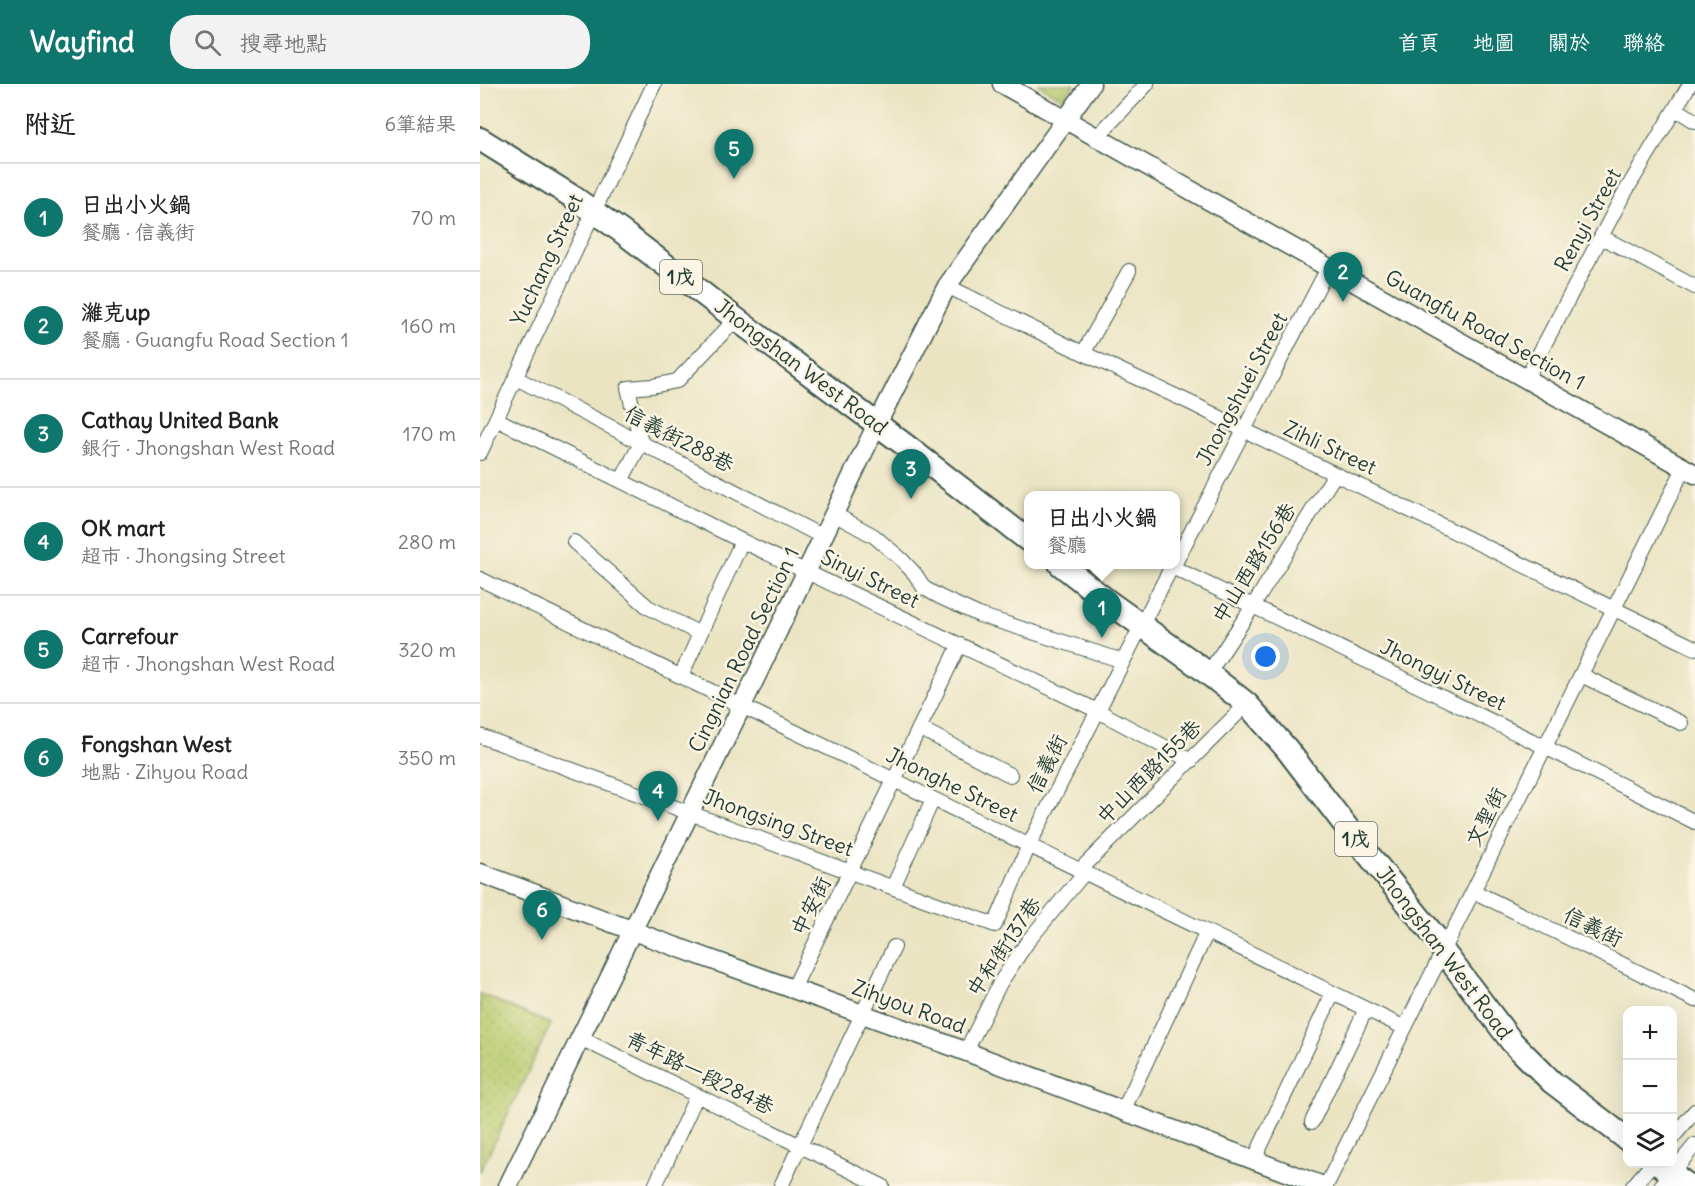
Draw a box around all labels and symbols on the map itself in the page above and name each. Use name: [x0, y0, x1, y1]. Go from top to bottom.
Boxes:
pin: 5: [714, 130, 754, 179]
street label: Renyi Street: [1548, 163, 1627, 276]
street label: Yuchang Street: [504, 190, 589, 330]
pin: 2: [1324, 252, 1362, 302]
road number: 1戊: [660, 260, 702, 294]
street label: Guangfu Road Section 1: [1381, 263, 1590, 396]
street label: Jhongshan West Road: [709, 293, 893, 441]
street label: Jhongshuei Street: [1190, 308, 1293, 470]
street label: 信義街288巷: [620, 399, 739, 478]
street label: Zihli Street: [1280, 414, 1381, 481]
pin: 3: [892, 450, 930, 499]
street label: 中山西路156巷: [1206, 497, 1301, 628]
street label: Cingnian Road Section 1: [682, 543, 805, 757]
street label: Sinyi Street: [817, 543, 924, 614]
pin: 1: [1082, 588, 1122, 638]
street label: Jhongyi Street: [1376, 633, 1510, 717]
your location: [1251, 642, 1280, 671]
street label: 中山西路155巷: [1090, 713, 1207, 830]
street label: 信義街: [1020, 730, 1073, 798]
street label: Jhonghe Street: [882, 741, 1023, 828]
pin: 4: [638, 772, 678, 821]
street label: Jhongsing Street: [699, 783, 857, 862]
street label: 文聖街: [1459, 783, 1512, 851]
road number: 1戊: [1335, 822, 1377, 856]
street label: Jhongshan West Road: [1370, 861, 1518, 1045]
street label: 中安街: [785, 872, 836, 940]
pin: 6: [522, 890, 562, 940]
street label: 中和街137巷: [960, 892, 1047, 1002]
street label: 信義街: [1559, 901, 1627, 952]
street label: Zihyou Road: [849, 974, 970, 1040]
street label: 青年路一段284巷: [622, 1025, 779, 1120]

